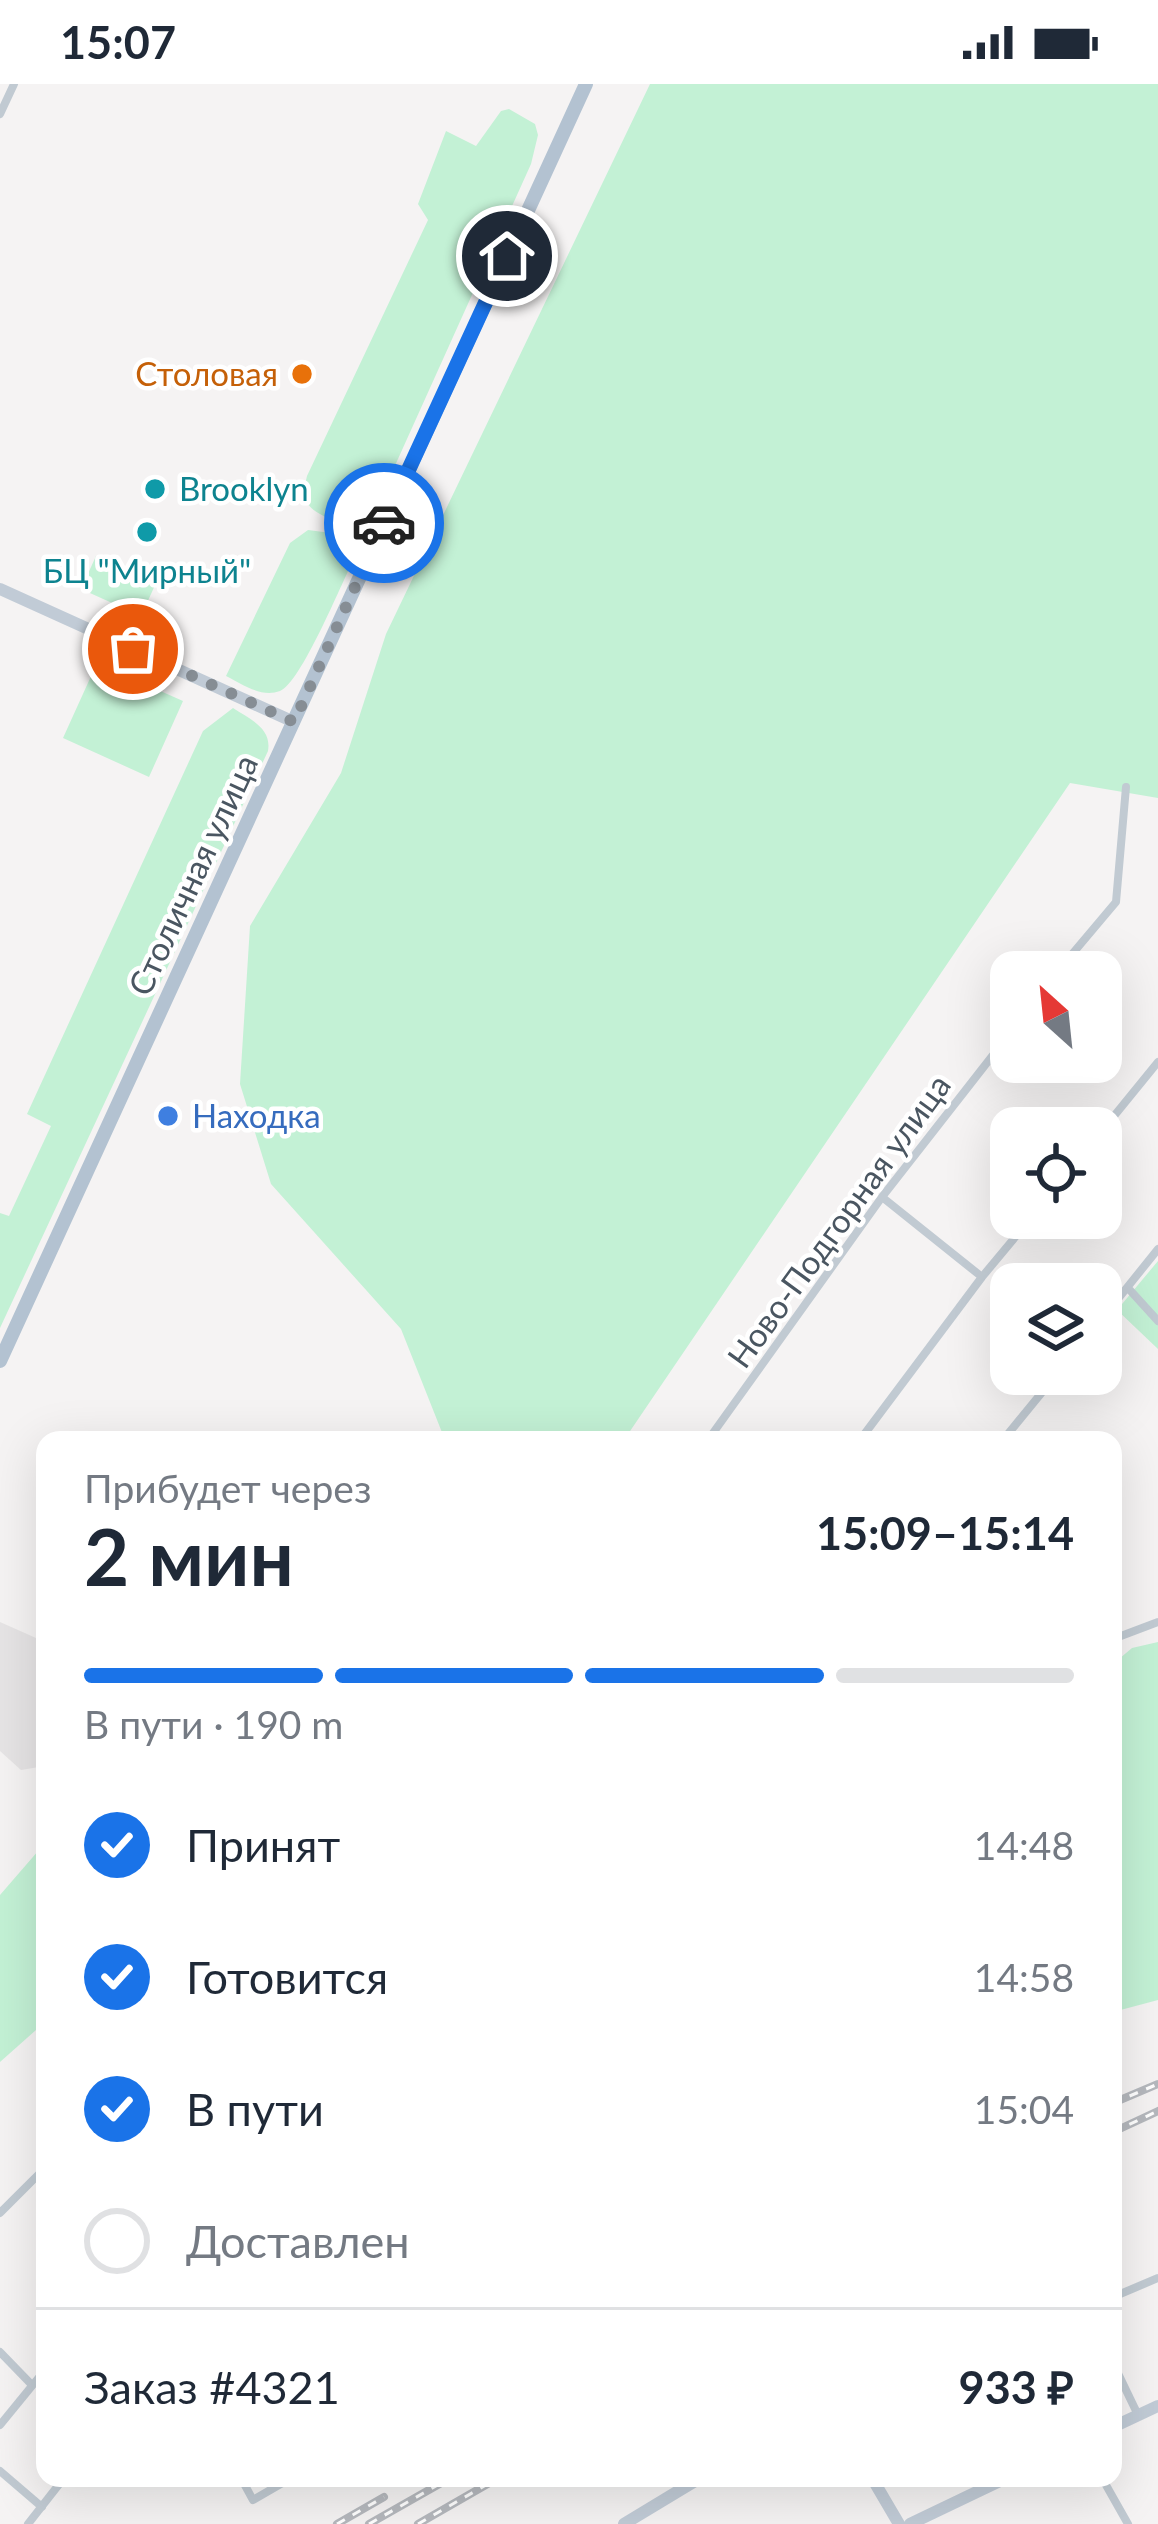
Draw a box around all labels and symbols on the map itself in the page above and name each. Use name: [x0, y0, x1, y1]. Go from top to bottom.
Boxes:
pin: [456, 205, 558, 307]
place label: Столовая: [135, 353, 278, 393]
marker: Столовая: [289, 361, 315, 387]
courier: [324, 463, 444, 583]
place label: Brooklyn: [179, 468, 309, 508]
marker: Brooklyn: [142, 476, 168, 502]
marker: БЦ "Мирный": [134, 519, 160, 545]
place label: БЦ "Мирный": [43, 550, 251, 590]
pin: [82, 598, 184, 700]
street label: Столичная улица: [119, 748, 265, 1001]
north arrow: [990, 951, 1122, 1083]
street label: Ново-Подгорная улица: [718, 1066, 958, 1375]
place label: Находка: [192, 1095, 321, 1135]
marker: Находка: [155, 1103, 181, 1129]

